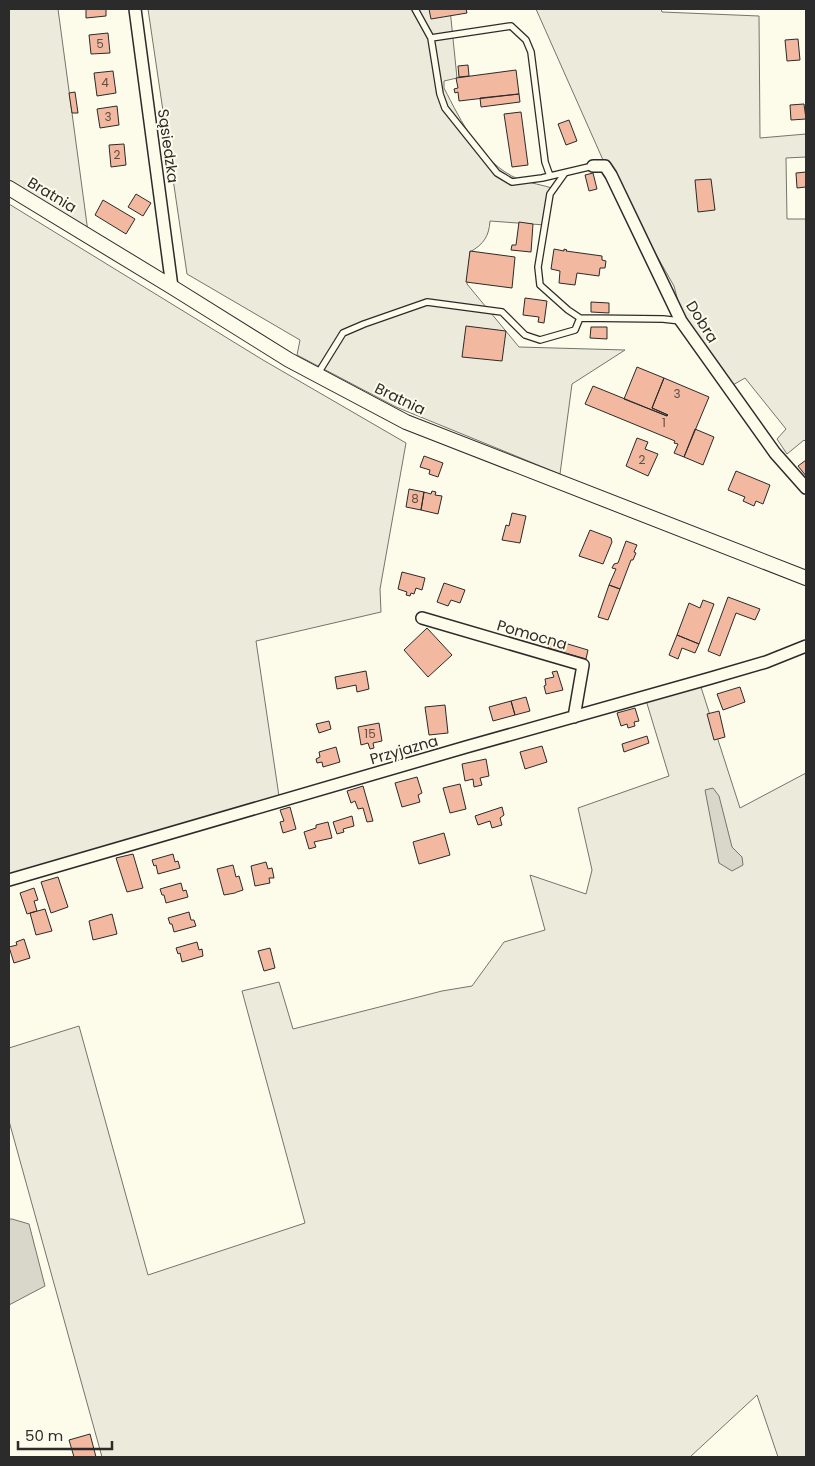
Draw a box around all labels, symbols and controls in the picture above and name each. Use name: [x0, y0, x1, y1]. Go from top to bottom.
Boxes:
house number: 5: [96, 35, 104, 52]
house number: 4: [101, 74, 109, 91]
house number: 3: [104, 108, 112, 125]
street label: Sąsiedzka: [153, 108, 184, 184]
house number: 2: [114, 146, 121, 163]
street label: Bratnia: [24, 172, 81, 217]
street label: Dobra: [681, 297, 724, 347]
street label: Bratnia: [371, 377, 429, 420]
house number: 3: [673, 385, 681, 402]
house number: 1: [662, 414, 666, 431]
house number: 2: [639, 451, 646, 468]
house number: 8: [411, 490, 419, 507]
street label: Pomocna: [495, 614, 570, 655]
house number: 15: [364, 725, 376, 742]
street label: Przyjazna: [367, 730, 440, 769]
scale bar: [18, 1418, 111, 1450]
text: 50 m: [25, 1425, 63, 1446]

